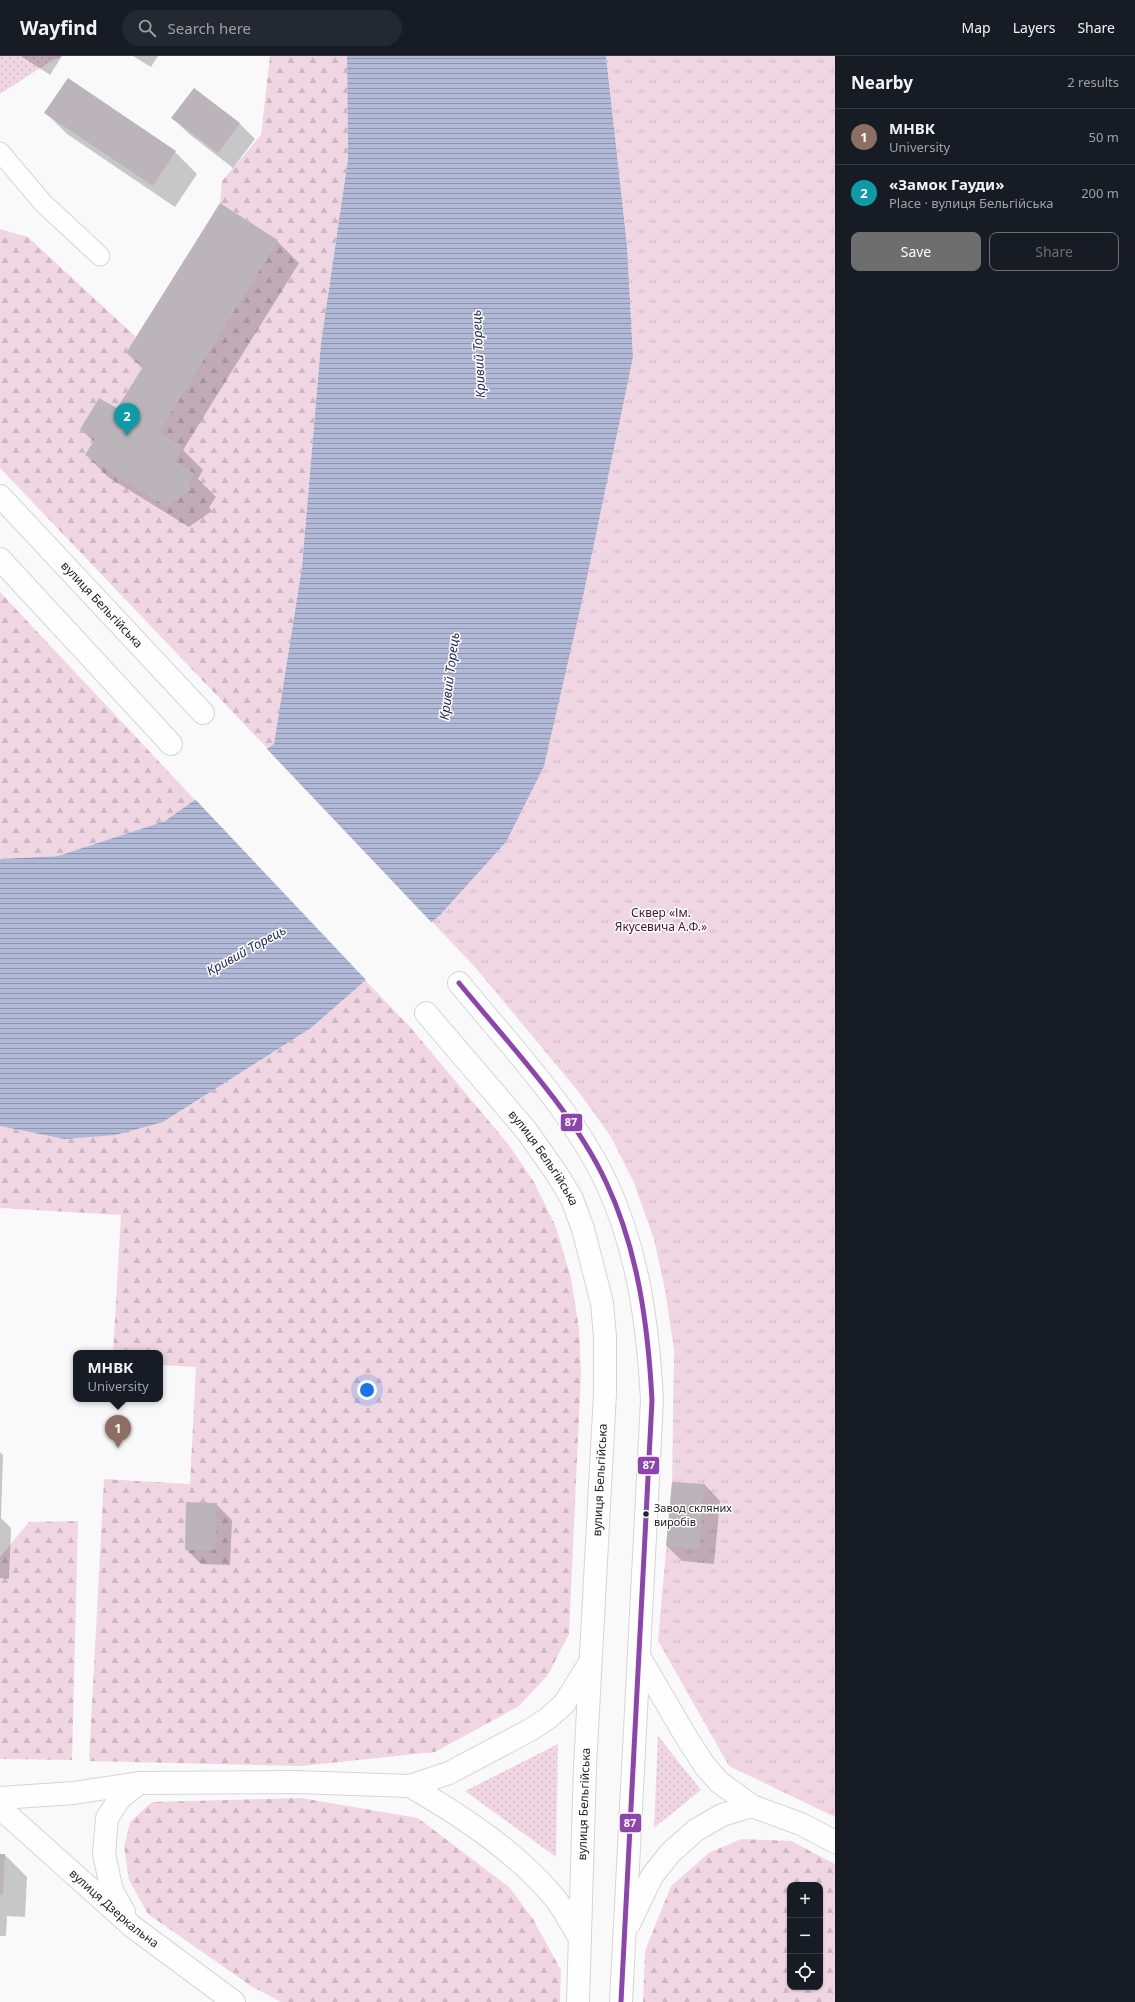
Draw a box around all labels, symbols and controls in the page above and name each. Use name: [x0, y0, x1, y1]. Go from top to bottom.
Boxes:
search box: [122, 10, 402, 46]
text: Wayfind: [20, 15, 98, 41]
icon: search: [136, 17, 158, 39]
text: Search here: [168, 18, 251, 38]
text: Map: [962, 18, 991, 37]
text: Layers: [1013, 18, 1055, 37]
text: Share: [1077, 18, 1115, 37]
text: Nearby: [851, 71, 913, 94]
text: 2 results: [1067, 73, 1119, 91]
text: МНВК: [889, 118, 935, 138]
text: 1: [860, 128, 868, 146]
text: 50 m: [1089, 128, 1119, 146]
text: University: [889, 138, 950, 156]
text: «Замок Гауди»: [889, 174, 1004, 194]
text: 2: [860, 184, 868, 202]
text: 200 m: [1081, 184, 1119, 202]
text: Place · вулиця Бельгійська: [889, 194, 1053, 212]
button: Save: [851, 232, 981, 271]
button: Share: [989, 232, 1119, 271]
water label: Кривий Торець: [467, 309, 489, 399]
pin: 2: [114, 403, 140, 436]
street label: вулиця Бельгійська: [57, 557, 147, 651]
water label: Кривий Торець: [435, 631, 463, 721]
park label: Сквер «Ім. Якусевича А.Ф.»: [615, 904, 707, 935]
water label: Кривий Торець: [203, 921, 289, 979]
street label: вулиця Бельгійська: [505, 1106, 583, 1208]
line badge: 87: [560, 1113, 583, 1132]
text: 87: [565, 1114, 577, 1129]
popup: [73, 1350, 163, 1402]
text: МНВК: [87, 1357, 133, 1377]
text: University: [87, 1377, 149, 1395]
your location: [357, 1380, 377, 1400]
pin: 1: [105, 1415, 131, 1448]
street label: вулиця Бельгійська: [588, 1423, 611, 1537]
line badge: 87: [637, 1456, 660, 1475]
text: 87: [643, 1457, 655, 1472]
place label: Завод скляних виробів: [654, 1500, 732, 1529]
marker: Завод скляних виробів: [641, 1509, 651, 1519]
street label: вулиця Бельгійська: [573, 1747, 594, 1861]
line badge: 87: [619, 1813, 642, 1833]
text: 87: [624, 1815, 636, 1830]
street label: вулиця Дзеркальна: [66, 1865, 163, 1951]
map controls: [787, 1882, 823, 1990]
button: +: [787, 1882, 823, 1918]
button: −: [787, 1918, 823, 1954]
button: locate: [787, 1954, 823, 1990]

